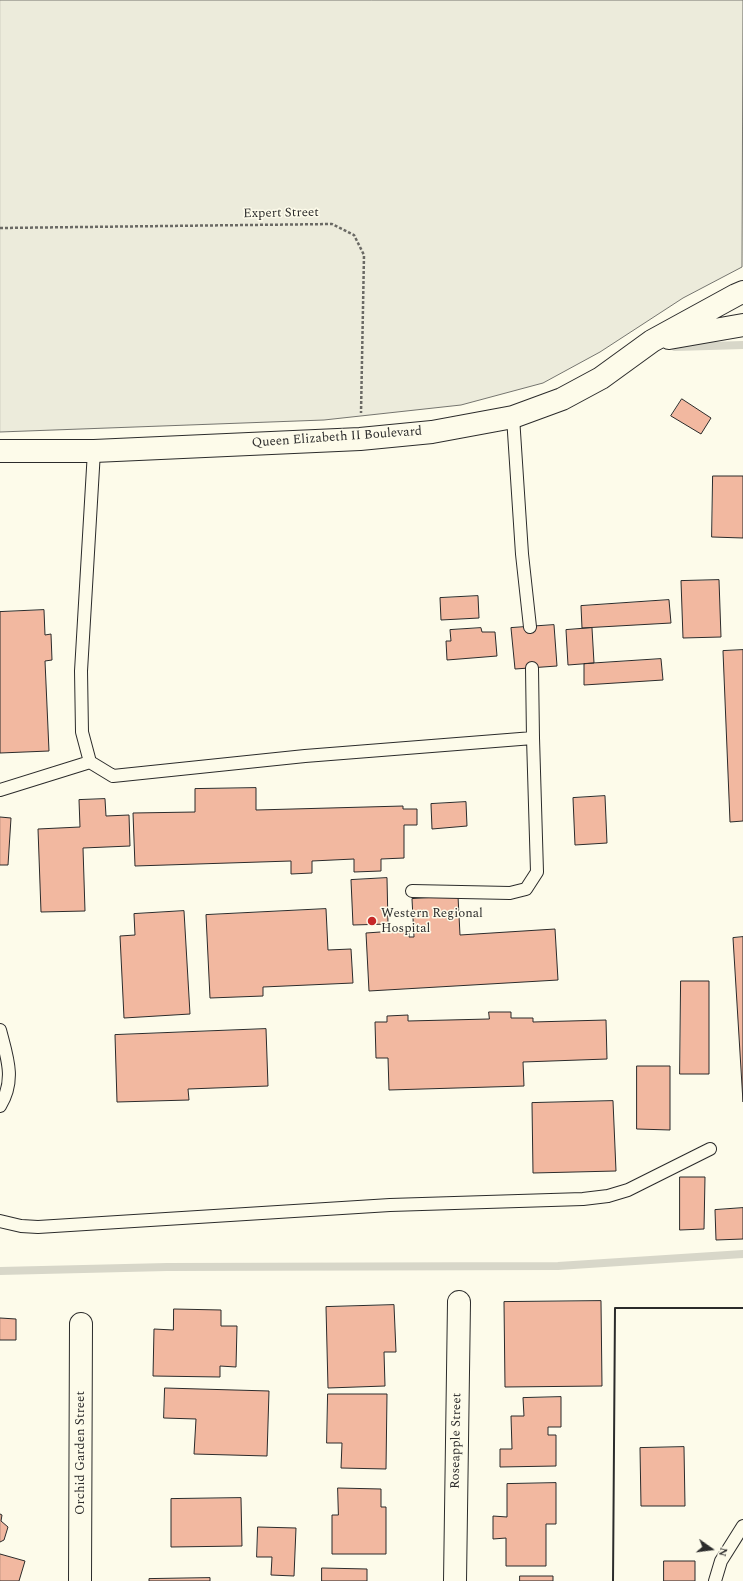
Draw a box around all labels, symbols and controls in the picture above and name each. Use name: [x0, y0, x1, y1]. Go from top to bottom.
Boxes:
street label: Expert Street: [243, 206, 319, 222]
street label: Queen Elizabeth II Boulevard: [251, 424, 423, 452]
place label: Western Regional Hospital: [381, 906, 483, 937]
marker: Western Regional Hospital: [366, 915, 378, 927]
street label: Orchid Garden Street: [73, 1391, 89, 1515]
street label: Roseapple Street: [448, 1393, 466, 1489]
north arrow: [691, 1529, 731, 1569]
text: N: [714, 1546, 732, 1558]

